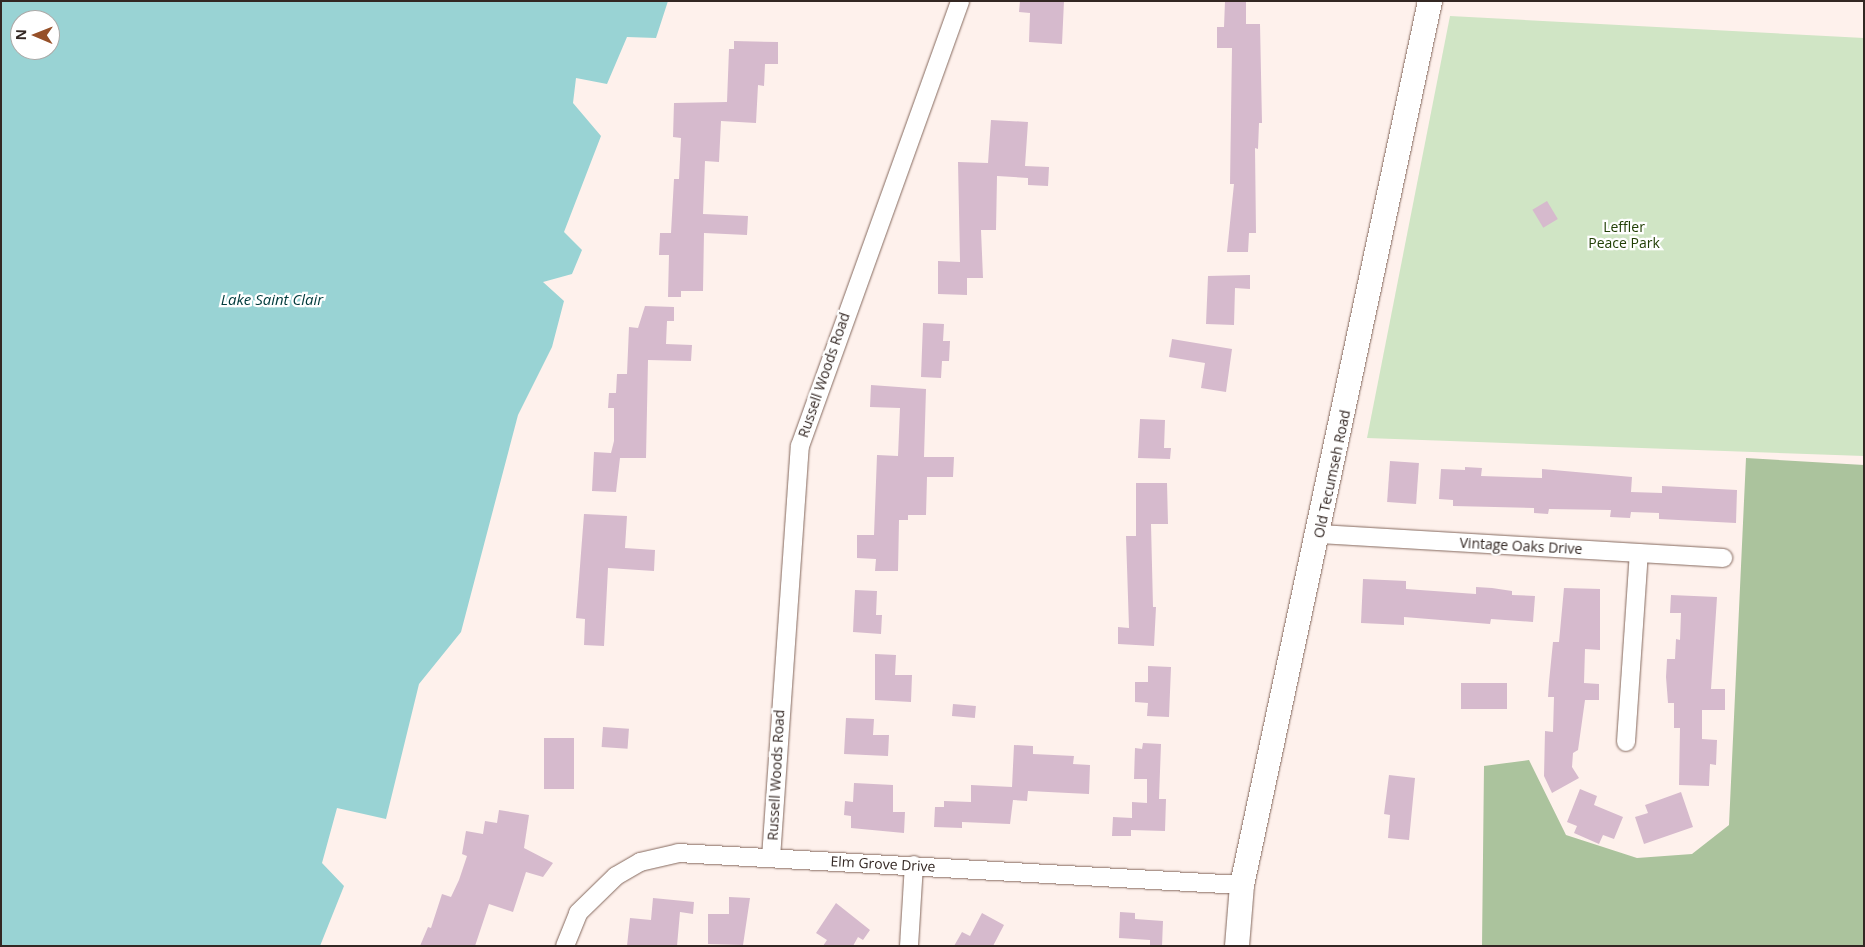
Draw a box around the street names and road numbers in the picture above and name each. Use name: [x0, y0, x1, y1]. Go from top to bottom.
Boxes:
street label: Russell Woods Road: [795, 310, 853, 440]
street label: Old Tecumseh Road: [1310, 408, 1354, 540]
street label: Vintage Oaks Drive: [1459, 534, 1583, 558]
street label: Russell Woods Road: [764, 709, 788, 841]
street label: Elm Grove Drive: [830, 853, 936, 875]

